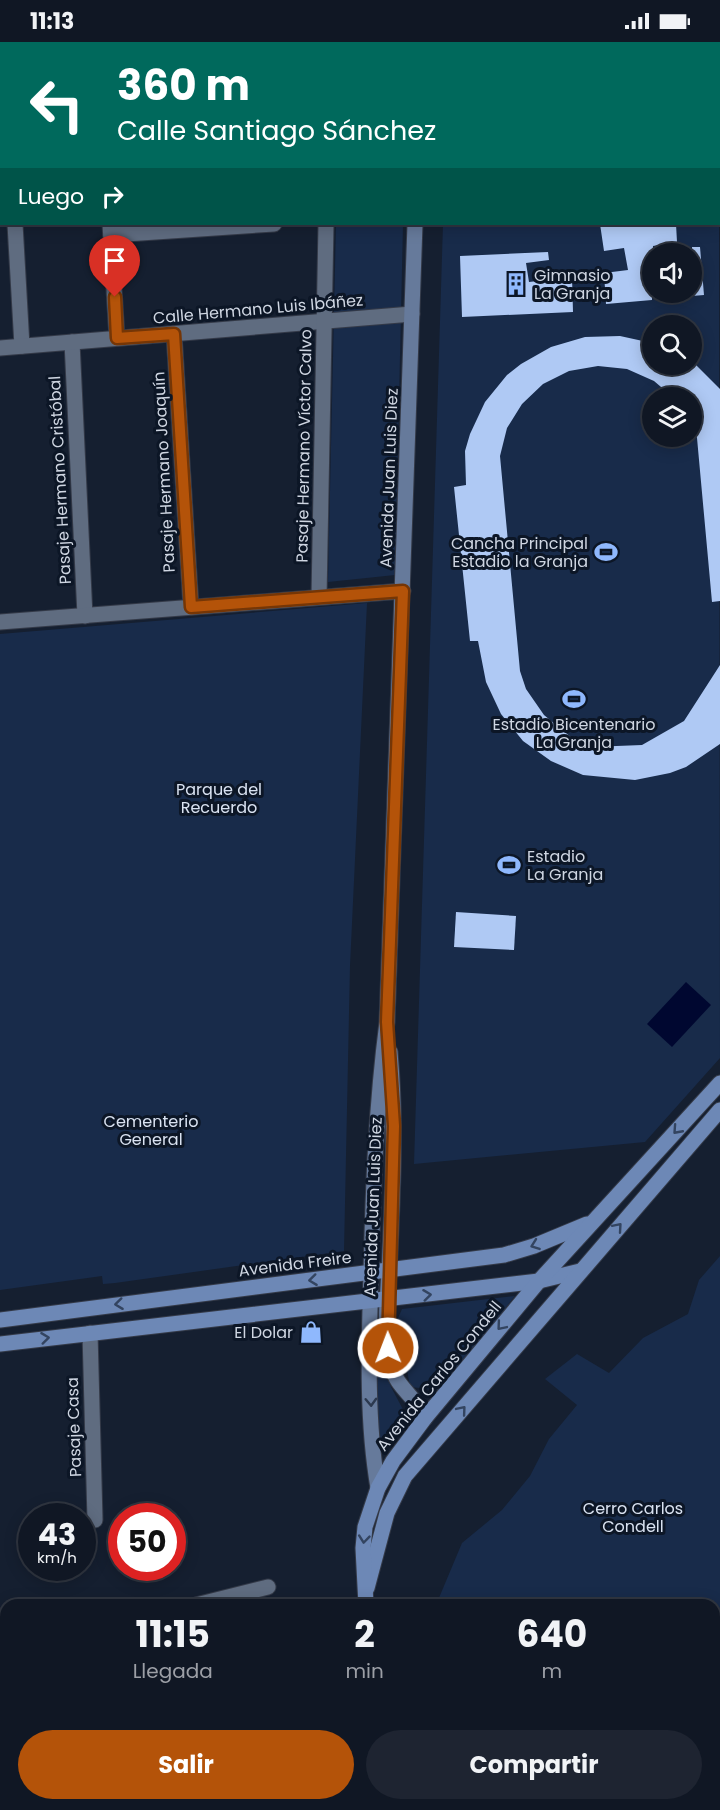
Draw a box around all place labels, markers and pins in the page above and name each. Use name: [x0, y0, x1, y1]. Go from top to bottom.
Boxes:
pin: [89, 235, 140, 297]
place label: Gimnasio La Granja: [534, 264, 610, 305]
building icon: Gimnasio La Granja: [503, 271, 529, 297]
place label: Cancha Principal Estadio la Granja: [451, 532, 588, 573]
sports icon: Cancha Principal Estadio la Granja: [593, 539, 619, 565]
sports icon: Estadio Bicentenario La Granja: [561, 686, 587, 712]
place label: Estadio Bicentenario La Granja: [492, 713, 656, 754]
place label: Estadio La Granja: [527, 845, 603, 886]
sports icon: Estadio La Granja: [496, 852, 522, 878]
shop icon: El Dolar: [298, 1319, 324, 1345]
place label: El Dolar: [234, 1321, 293, 1344]

